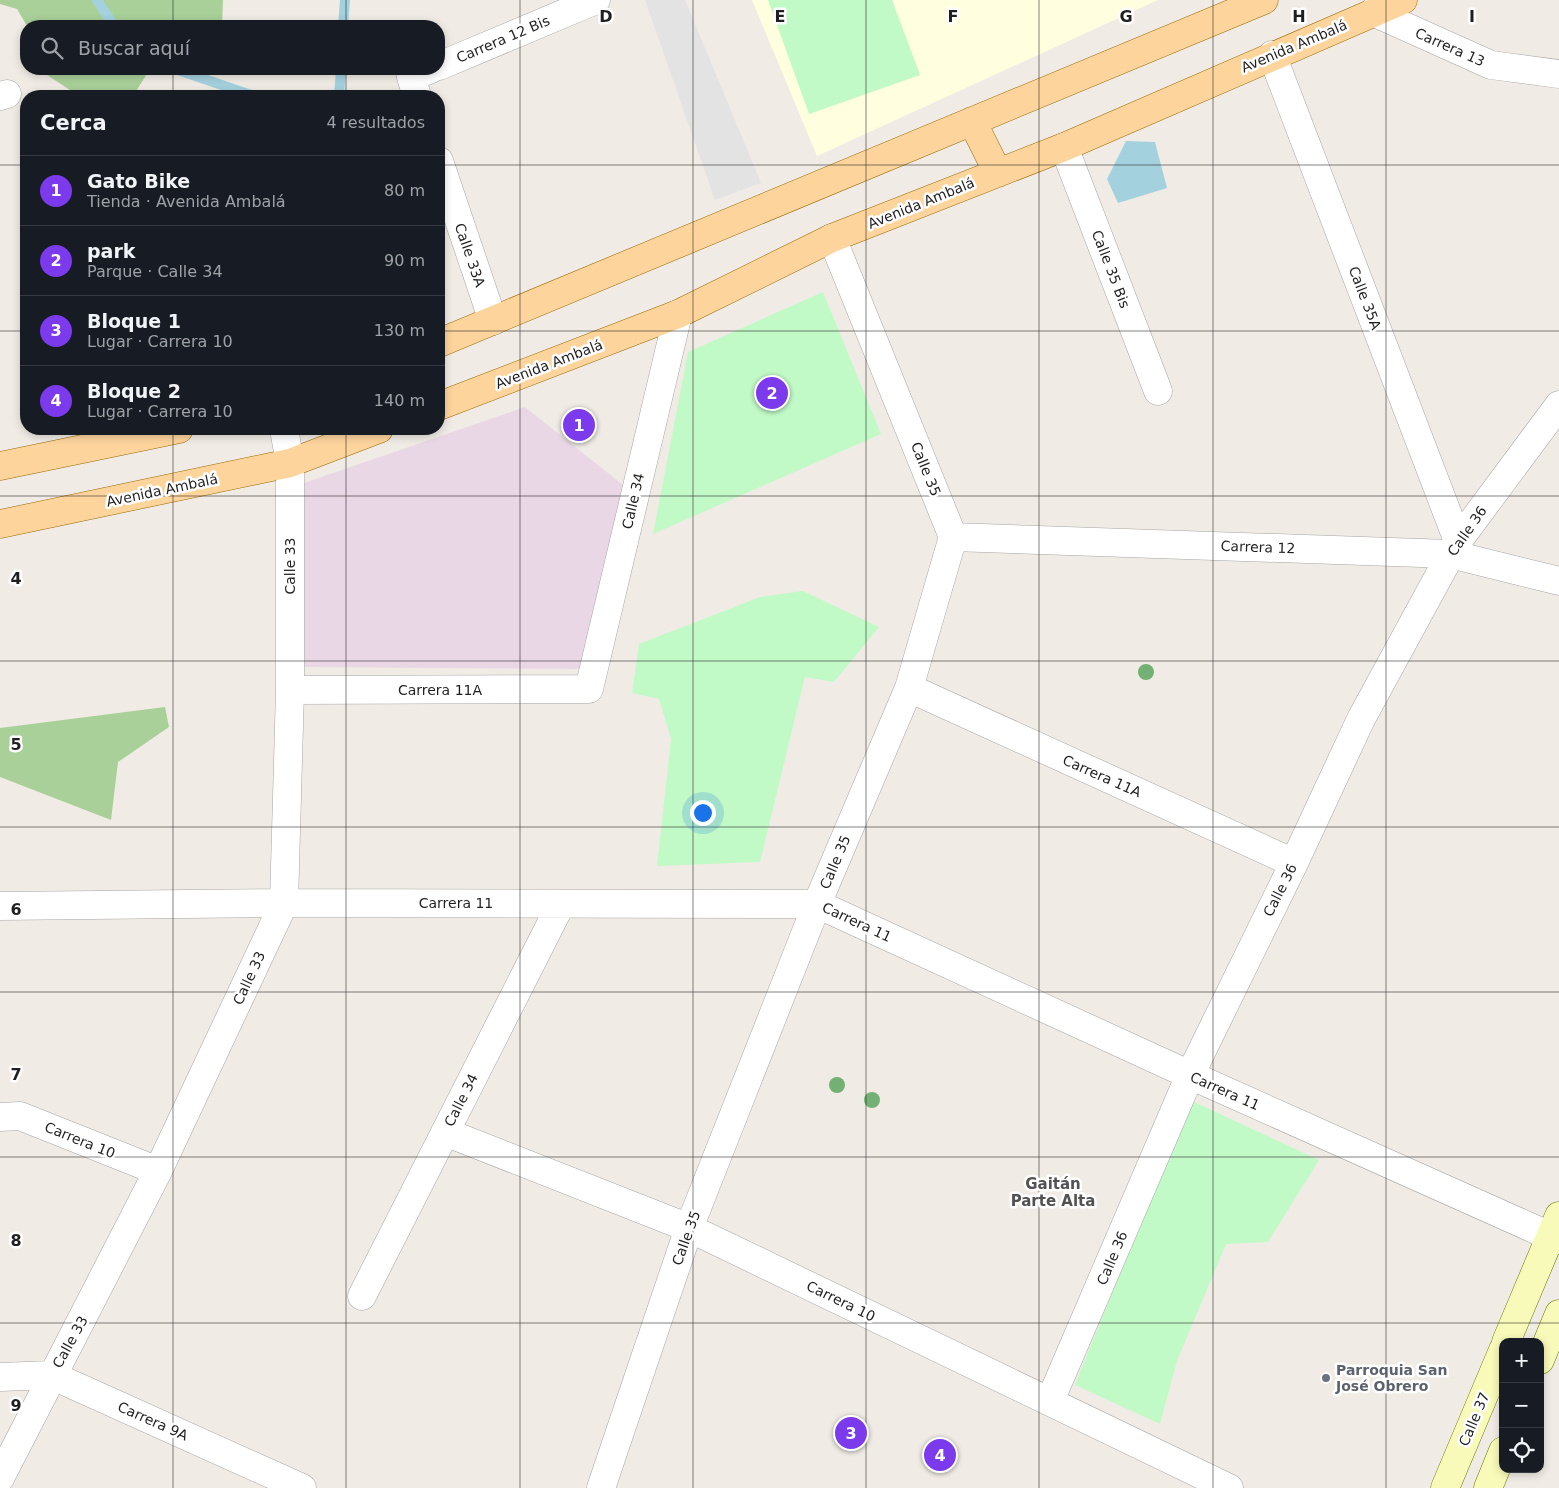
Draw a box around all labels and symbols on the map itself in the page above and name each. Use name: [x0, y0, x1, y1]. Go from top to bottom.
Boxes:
text: D: [599, 7, 613, 26]
text: E: [775, 7, 785, 26]
text: F: [948, 7, 958, 26]
text: G: [1119, 7, 1133, 26]
text: H: [1292, 7, 1306, 26]
text: I: [1469, 7, 1475, 26]
street label: Carrera 12 Bis: [454, 12, 552, 66]
street label: Avenida Ambalá: [1239, 16, 1349, 76]
street label: Carrera 13: [1413, 25, 1487, 69]
street label: Avenida Ambalá: [865, 174, 977, 232]
street label: Calle 33A: [452, 221, 489, 289]
street label: Calle 35 Bis: [1089, 228, 1133, 310]
street label: Calle 35A: [1346, 264, 1385, 332]
street label: Avenida Ambalá: [493, 336, 605, 392]
pin: 2: [756, 374, 788, 412]
pin: 1: [563, 406, 595, 444]
street label: Calle 35: [908, 440, 944, 498]
street label: Avenida Ambalá: [105, 470, 219, 510]
street label: Calle 34: [619, 471, 647, 531]
street label: Calle 36: [1444, 503, 1490, 559]
street label: Calle 33: [282, 537, 298, 595]
street label: Carrera 12: [1220, 538, 1296, 556]
text: 4: [10, 569, 22, 588]
street label: Carrera 11A: [398, 682, 482, 698]
text: 5: [10, 735, 22, 754]
street label: Carrera 11A: [1060, 752, 1144, 801]
your location: [690, 800, 716, 826]
street label: Calle 35: [816, 833, 854, 891]
street label: Calle 36: [1260, 861, 1300, 919]
street label: Carrera 11: [419, 895, 493, 911]
street label: Carrera 11: [820, 899, 894, 945]
text: 6: [10, 900, 22, 919]
street label: Calle 33: [230, 949, 268, 1007]
text: 7: [10, 1065, 22, 1084]
street label: Carrera 11: [1188, 1069, 1262, 1113]
street label: Calle 34: [441, 1071, 481, 1129]
street label: Carrera 10: [42, 1119, 118, 1161]
district label: Gaitán Parte Alta: [1011, 1175, 1095, 1210]
street label: Calle 35: [669, 1208, 703, 1268]
street label: Calle 36: [1093, 1229, 1131, 1287]
text: 8: [10, 1231, 22, 1250]
street label: Carrera 10: [804, 1277, 878, 1325]
street label: Calle 33: [49, 1313, 91, 1371]
place label: Parroquia San José Obrero: [1335, 1362, 1447, 1394]
marker: Parroquia San José Obrero: [1320, 1372, 1332, 1384]
street label: Calle 37: [1455, 1390, 1493, 1448]
text: 9: [10, 1396, 22, 1415]
street label: Carrera 9A: [115, 1398, 191, 1444]
pin: 3: [835, 1414, 867, 1452]
pin: 4: [924, 1436, 956, 1474]

